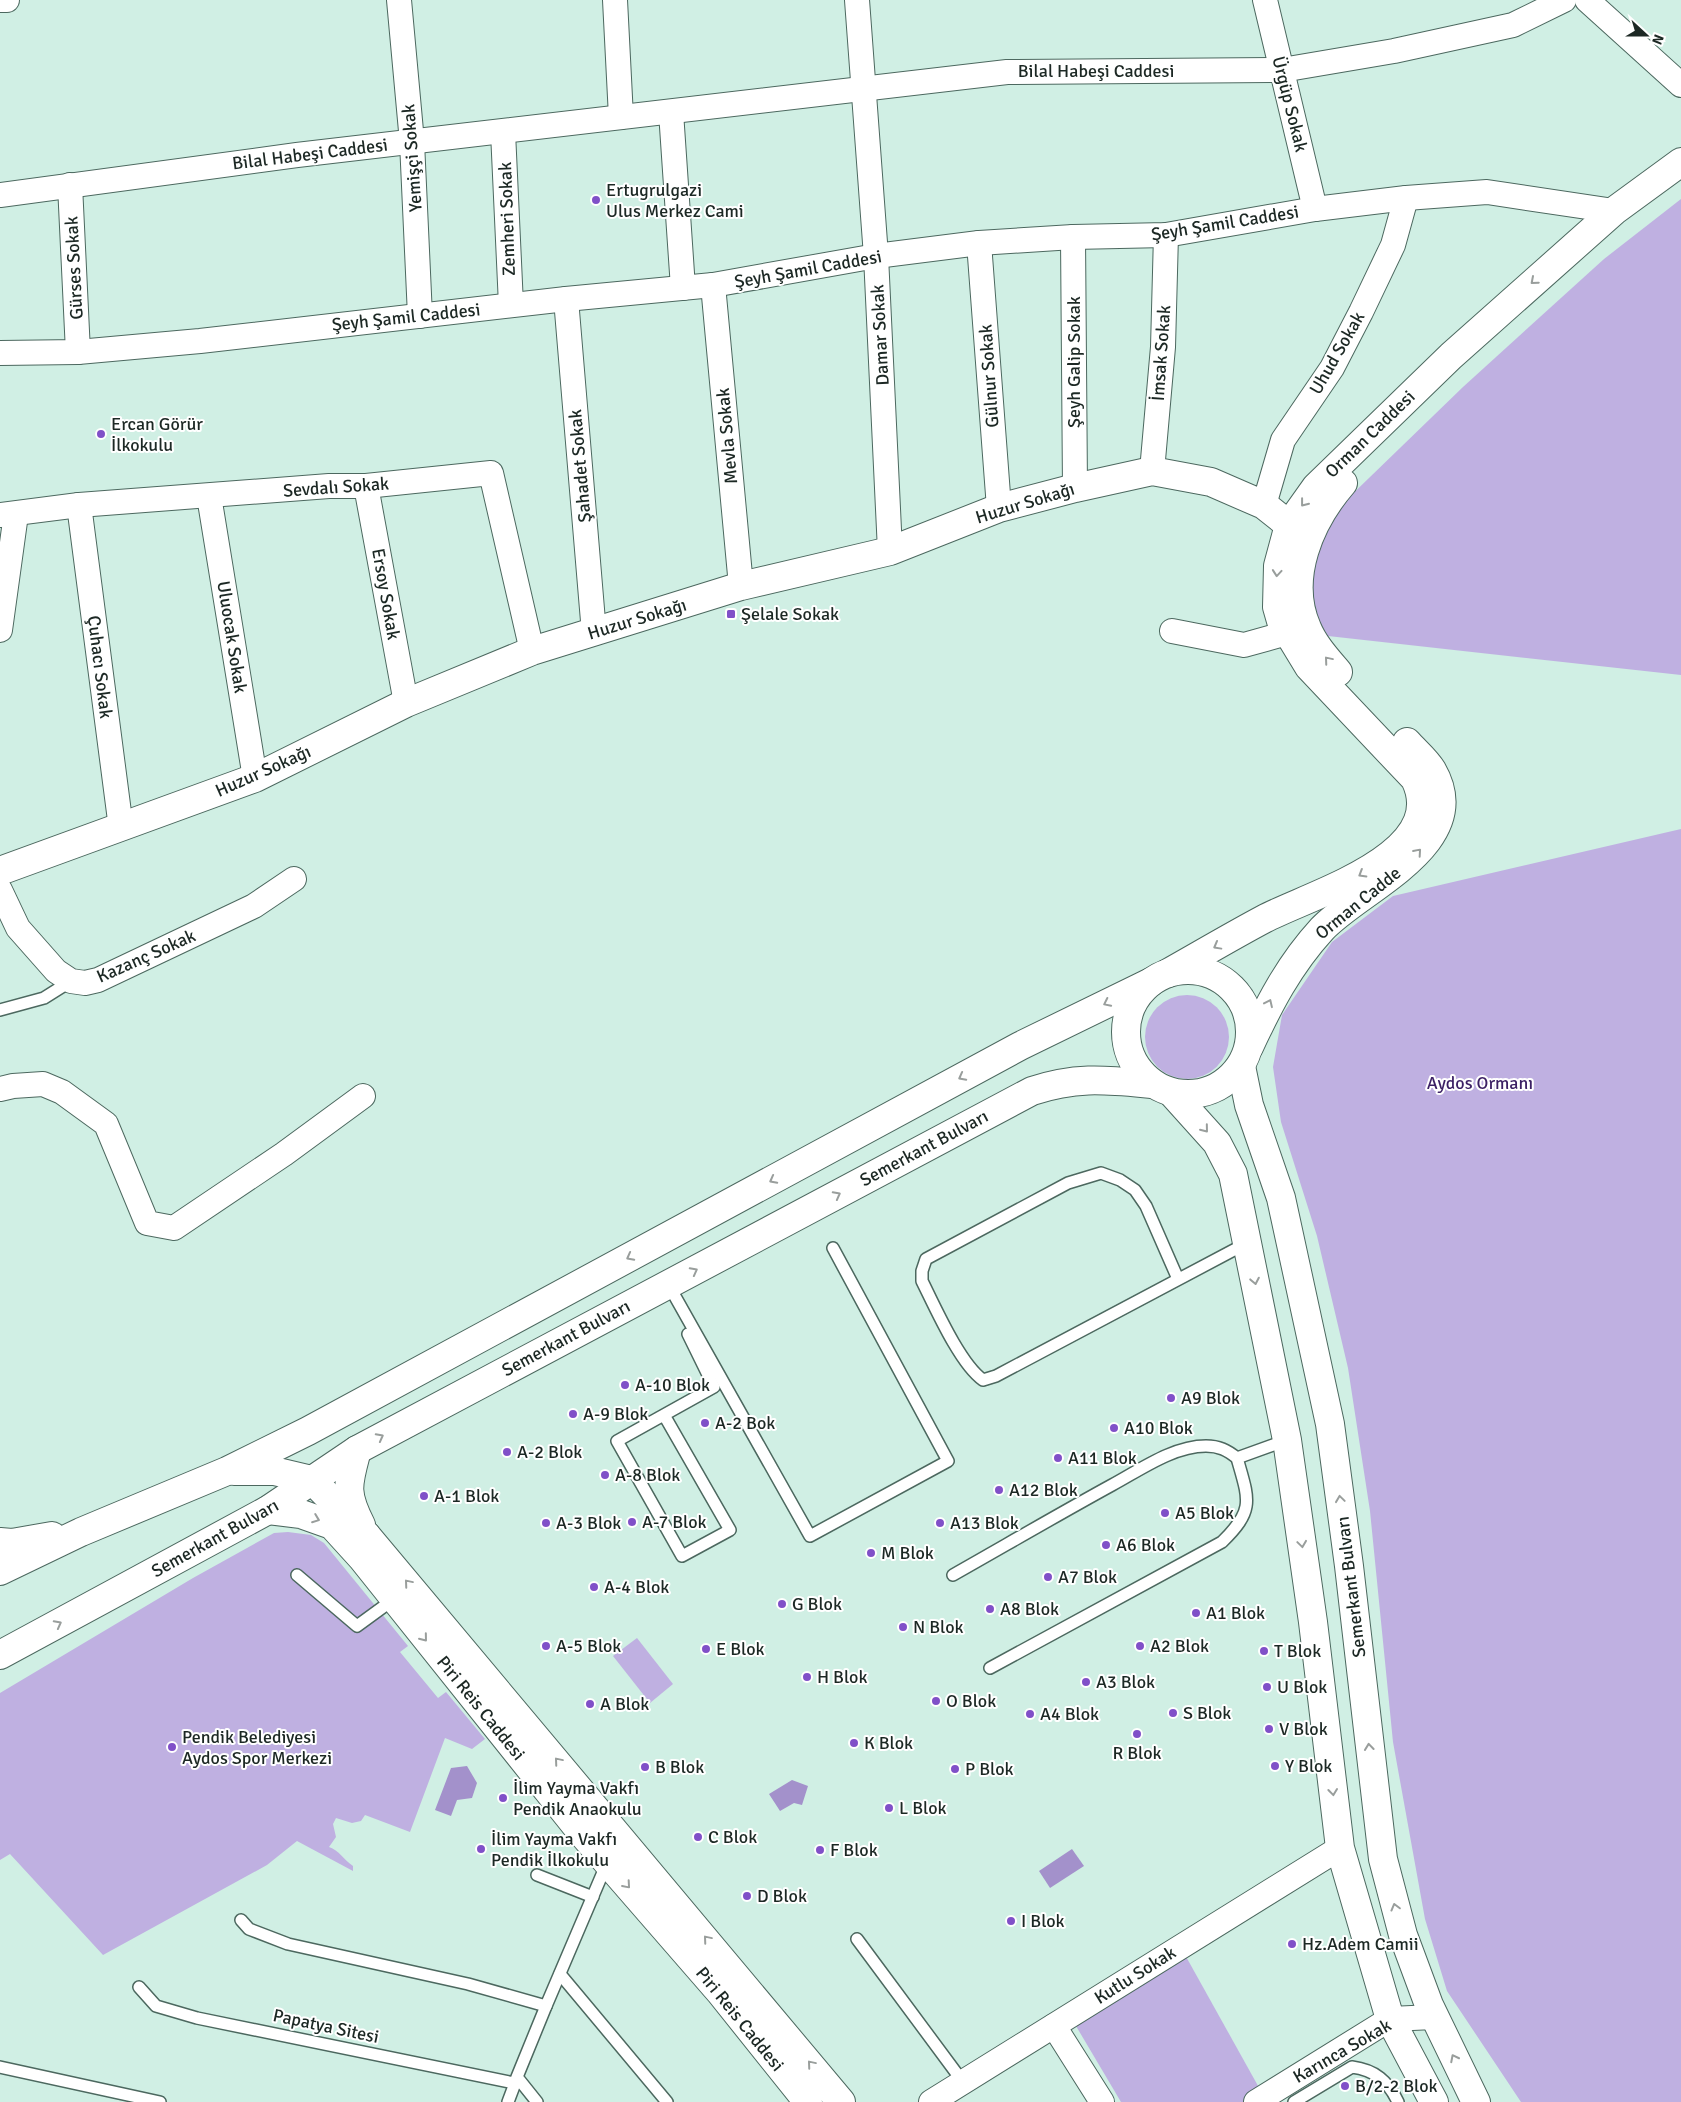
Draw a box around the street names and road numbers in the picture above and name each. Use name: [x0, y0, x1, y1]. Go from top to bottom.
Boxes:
street label: Ürgüp Sokak: [1267, 54, 1313, 154]
street label: Bilal Habeşi Caddesi: [1018, 60, 1174, 82]
street label: Yemişçi Sokak: [397, 103, 427, 213]
street label: Bilal Habeşi Caddesi: [231, 134, 389, 174]
street label: Zemheri Sokak: [494, 162, 520, 276]
street label: Şeyh Şamil Caddesi: [1150, 200, 1300, 246]
street label: Gürses Sokak: [60, 216, 88, 320]
street label: Şeyh Şamil Caddesi: [733, 245, 883, 293]
street label: Damar Sokak: [866, 284, 894, 386]
street label: Şeyh Galip Sokak: [1063, 296, 1085, 428]
street label: Şeyh Şamil Caddesi: [331, 298, 481, 336]
street label: İmsak Sokak: [1147, 304, 1175, 402]
street label: Uhud Sokak: [1305, 308, 1369, 398]
street label: Gülnur Sokak: [974, 324, 1004, 428]
street label: Orman Caddesi: [1320, 386, 1420, 482]
street label: Mevla Sokak: [712, 387, 742, 485]
street label: Şahadet Sokak: [564, 409, 596, 523]
street label: Sevdalı Sokak: [282, 472, 390, 502]
street label: Huzur Sokağı: [973, 478, 1077, 528]
street label: Ersoy Sokak: [367, 546, 405, 642]
street label: Uluocak Sokak: [212, 579, 252, 695]
street label: Huzur Sokağı: [585, 594, 689, 644]
street label: Çuhacı Sokak: [83, 614, 117, 720]
street label: Huzur Sokağı: [212, 740, 314, 802]
street label: Orman Cadde: [1311, 862, 1405, 944]
street label: Kazanç Sokak: [93, 924, 199, 988]
street label: Semerkant Bulvarı: [856, 1105, 992, 1191]
street label: Semerkant Bulvarı: [498, 1295, 634, 1381]
street label: Semerkant Bulvarı: [147, 1494, 283, 1582]
street label: Semerkant Bulvarı: [1331, 1515, 1371, 1659]
street label: Piri Reis Caddesi: [432, 1651, 530, 1765]
street label: Kutlu Sokak: [1090, 1941, 1180, 2009]
street label: Piri Reis Caddesi: [691, 1962, 789, 2076]
street label: Papatya Sitesi: [271, 2004, 381, 2048]
street label: Karınca Sokak: [1289, 2014, 1395, 2088]

